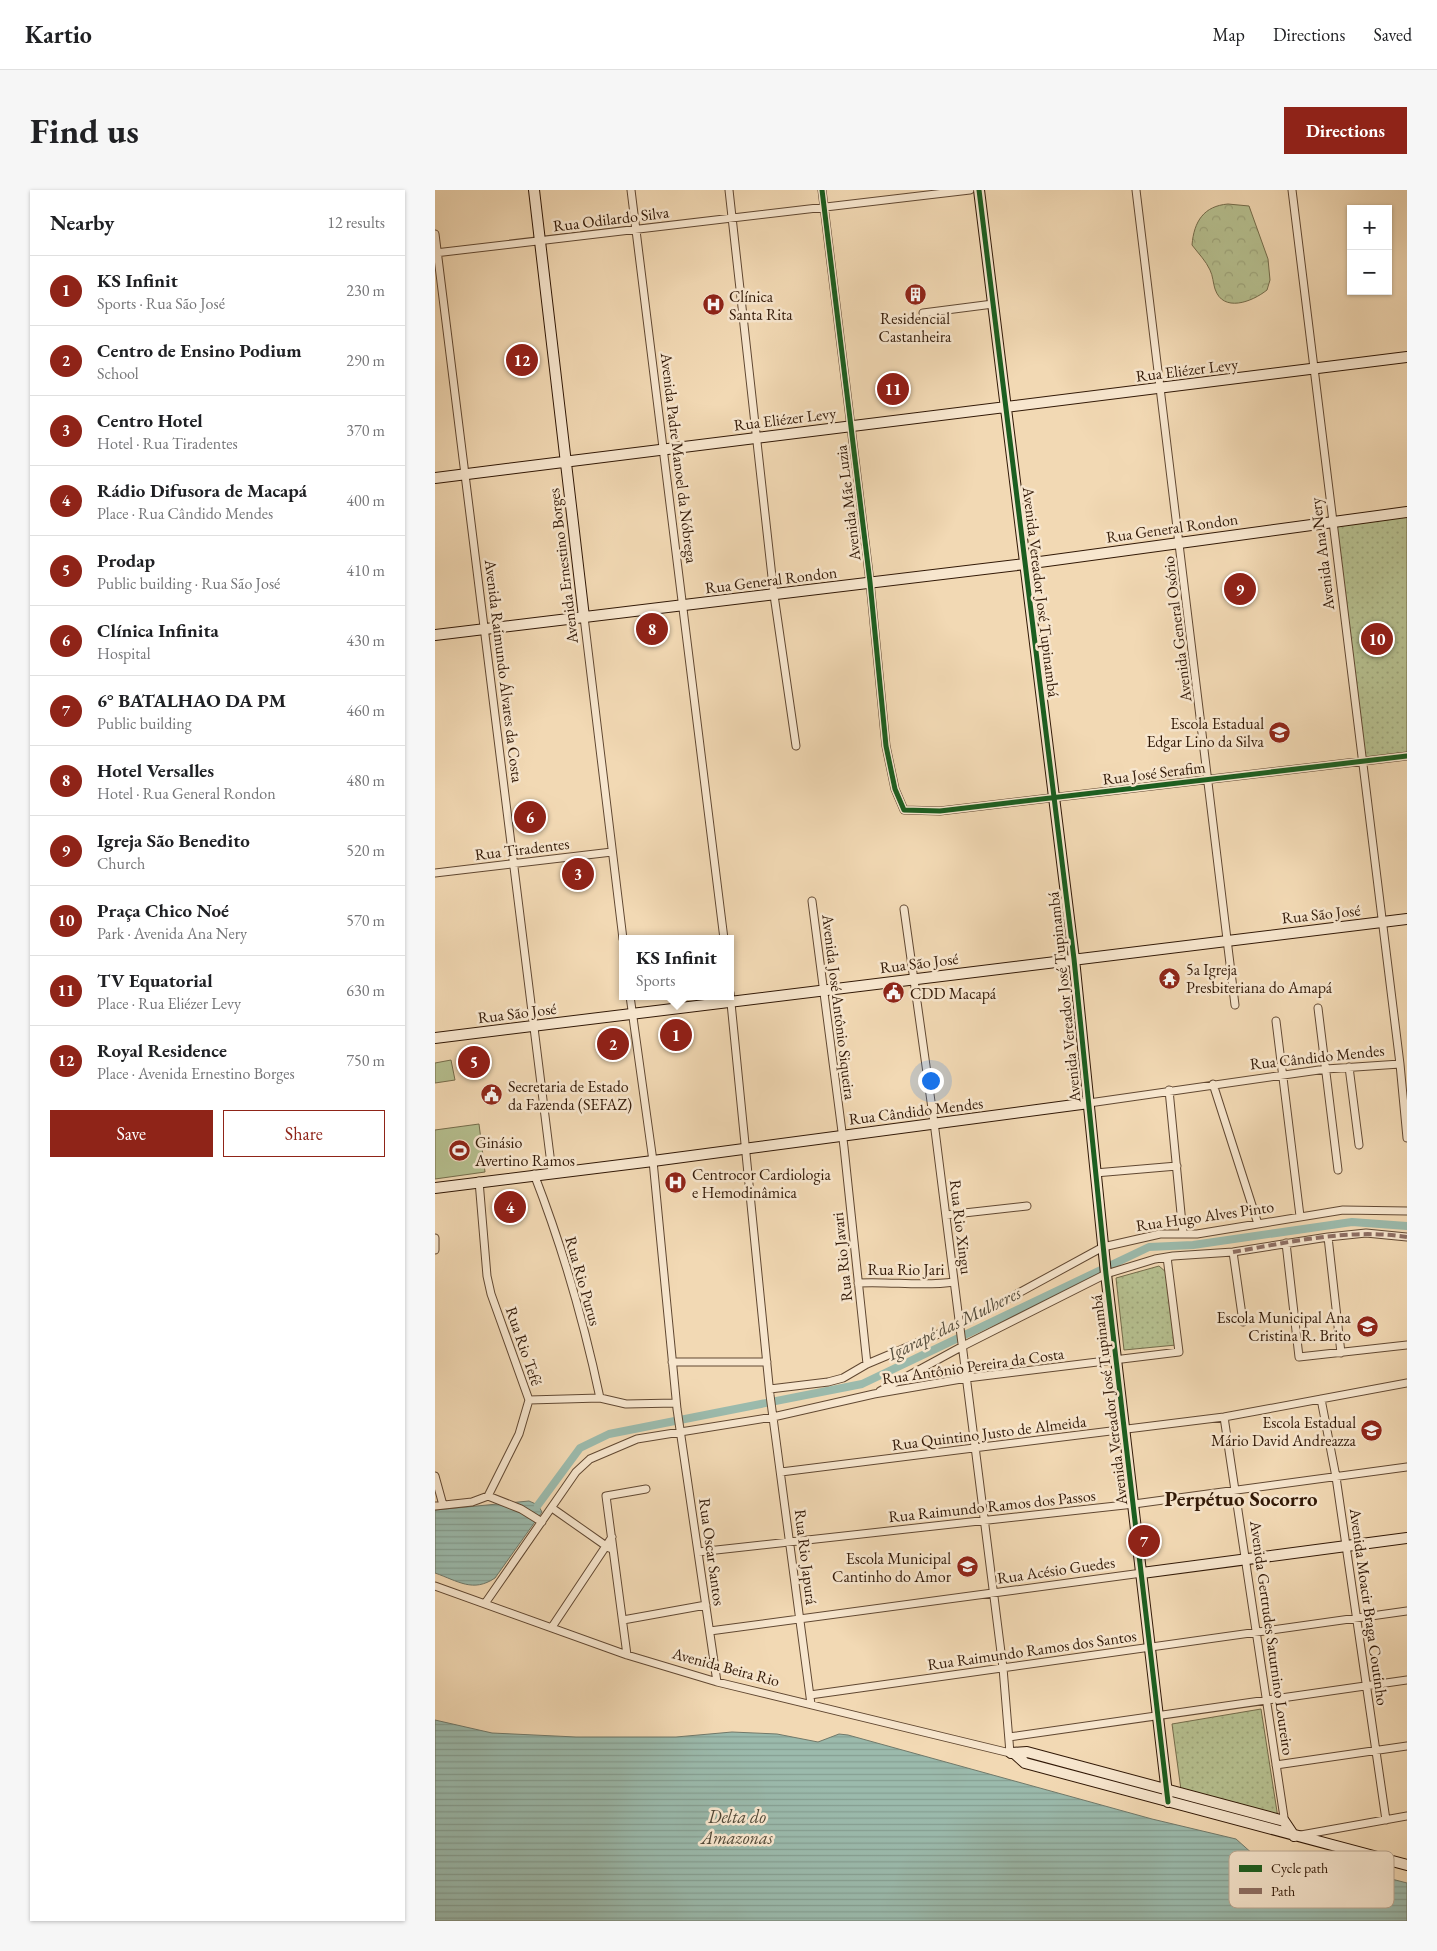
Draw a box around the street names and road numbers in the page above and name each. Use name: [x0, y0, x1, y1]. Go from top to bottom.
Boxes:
street label: Rua Odilardo Silva: [552, 201, 671, 237]
street label: Avenida Padre Manoel da Nóbrega: [656, 351, 702, 565]
street label: Rua Eliézer Levy: [1135, 353, 1240, 387]
street label: Rua Eliézer Levy: [733, 402, 838, 436]
street label: Avenida Mãe Luzia: [830, 443, 866, 563]
street label: Avenida Vereador José Tupinambá: [1018, 485, 1064, 699]
street label: Avenida Ernestino Borges: [543, 487, 583, 646]
street label: Avenida Ana Nery: [1305, 496, 1339, 612]
street label: Rua General Rondon: [1105, 508, 1240, 548]
street label: Avenida General Osório: [1158, 555, 1196, 704]
street label: Avenida Raimundo Álvares da Costa: [480, 557, 528, 784]
street label: Rua General Rondon: [704, 561, 839, 599]
street label: Rua José Serafim: [1101, 756, 1207, 790]
street label: Rua Tiradentes: [474, 833, 570, 865]
street label: Avenida Vereador José Tupinambá: [1042, 890, 1086, 1104]
street label: Rua São José: [1281, 899, 1361, 929]
street label: Avenida José Antônio Siqueira: [817, 912, 861, 1102]
street label: Rua São José: [878, 948, 960, 978]
street label: Rua São José: [476, 998, 558, 1028]
street label: Rua Cândido Mendes: [1249, 1039, 1385, 1075]
street label: Rua Cândido Mendes: [848, 1092, 984, 1130]
street label: Rua Rio Xingu: [945, 1179, 977, 1276]
street label: Rua Hugo Alves Pinto: [1135, 1196, 1275, 1236]
street label: Rua Rio Javari: [827, 1211, 857, 1303]
street label: Rua Rio Purus: [560, 1234, 606, 1328]
street label: Rua Rio Jari: [868, 1259, 945, 1280]
street label: Avenida Vereador José Tupinambá: [1086, 1293, 1132, 1507]
street label: Rua Rio Tefé: [501, 1304, 547, 1388]
street label: Rua Antônio Pereira da Costa: [881, 1343, 1066, 1389]
street label: Rua Quintino Justo de Almeida: [891, 1411, 1088, 1455]
street label: Rua Raimundo Ramos dos Passos: [887, 1485, 1097, 1527]
street label: Rua Oscar Santos: [694, 1497, 730, 1607]
street label: Avenida Moacir Braga Coutinho: [1345, 1506, 1393, 1707]
street label: Rua Rio Japurá: [790, 1508, 822, 1607]
street label: Avenida Gertrudes Saturnino Loureiro: [1245, 1518, 1299, 1757]
street label: Rua Acésio Guedes: [996, 1551, 1116, 1589]
street label: Rua Raimundo Ramos dos Santos: [926, 1625, 1138, 1675]
street label: Avenida Beira Rio: [669, 1642, 782, 1691]

